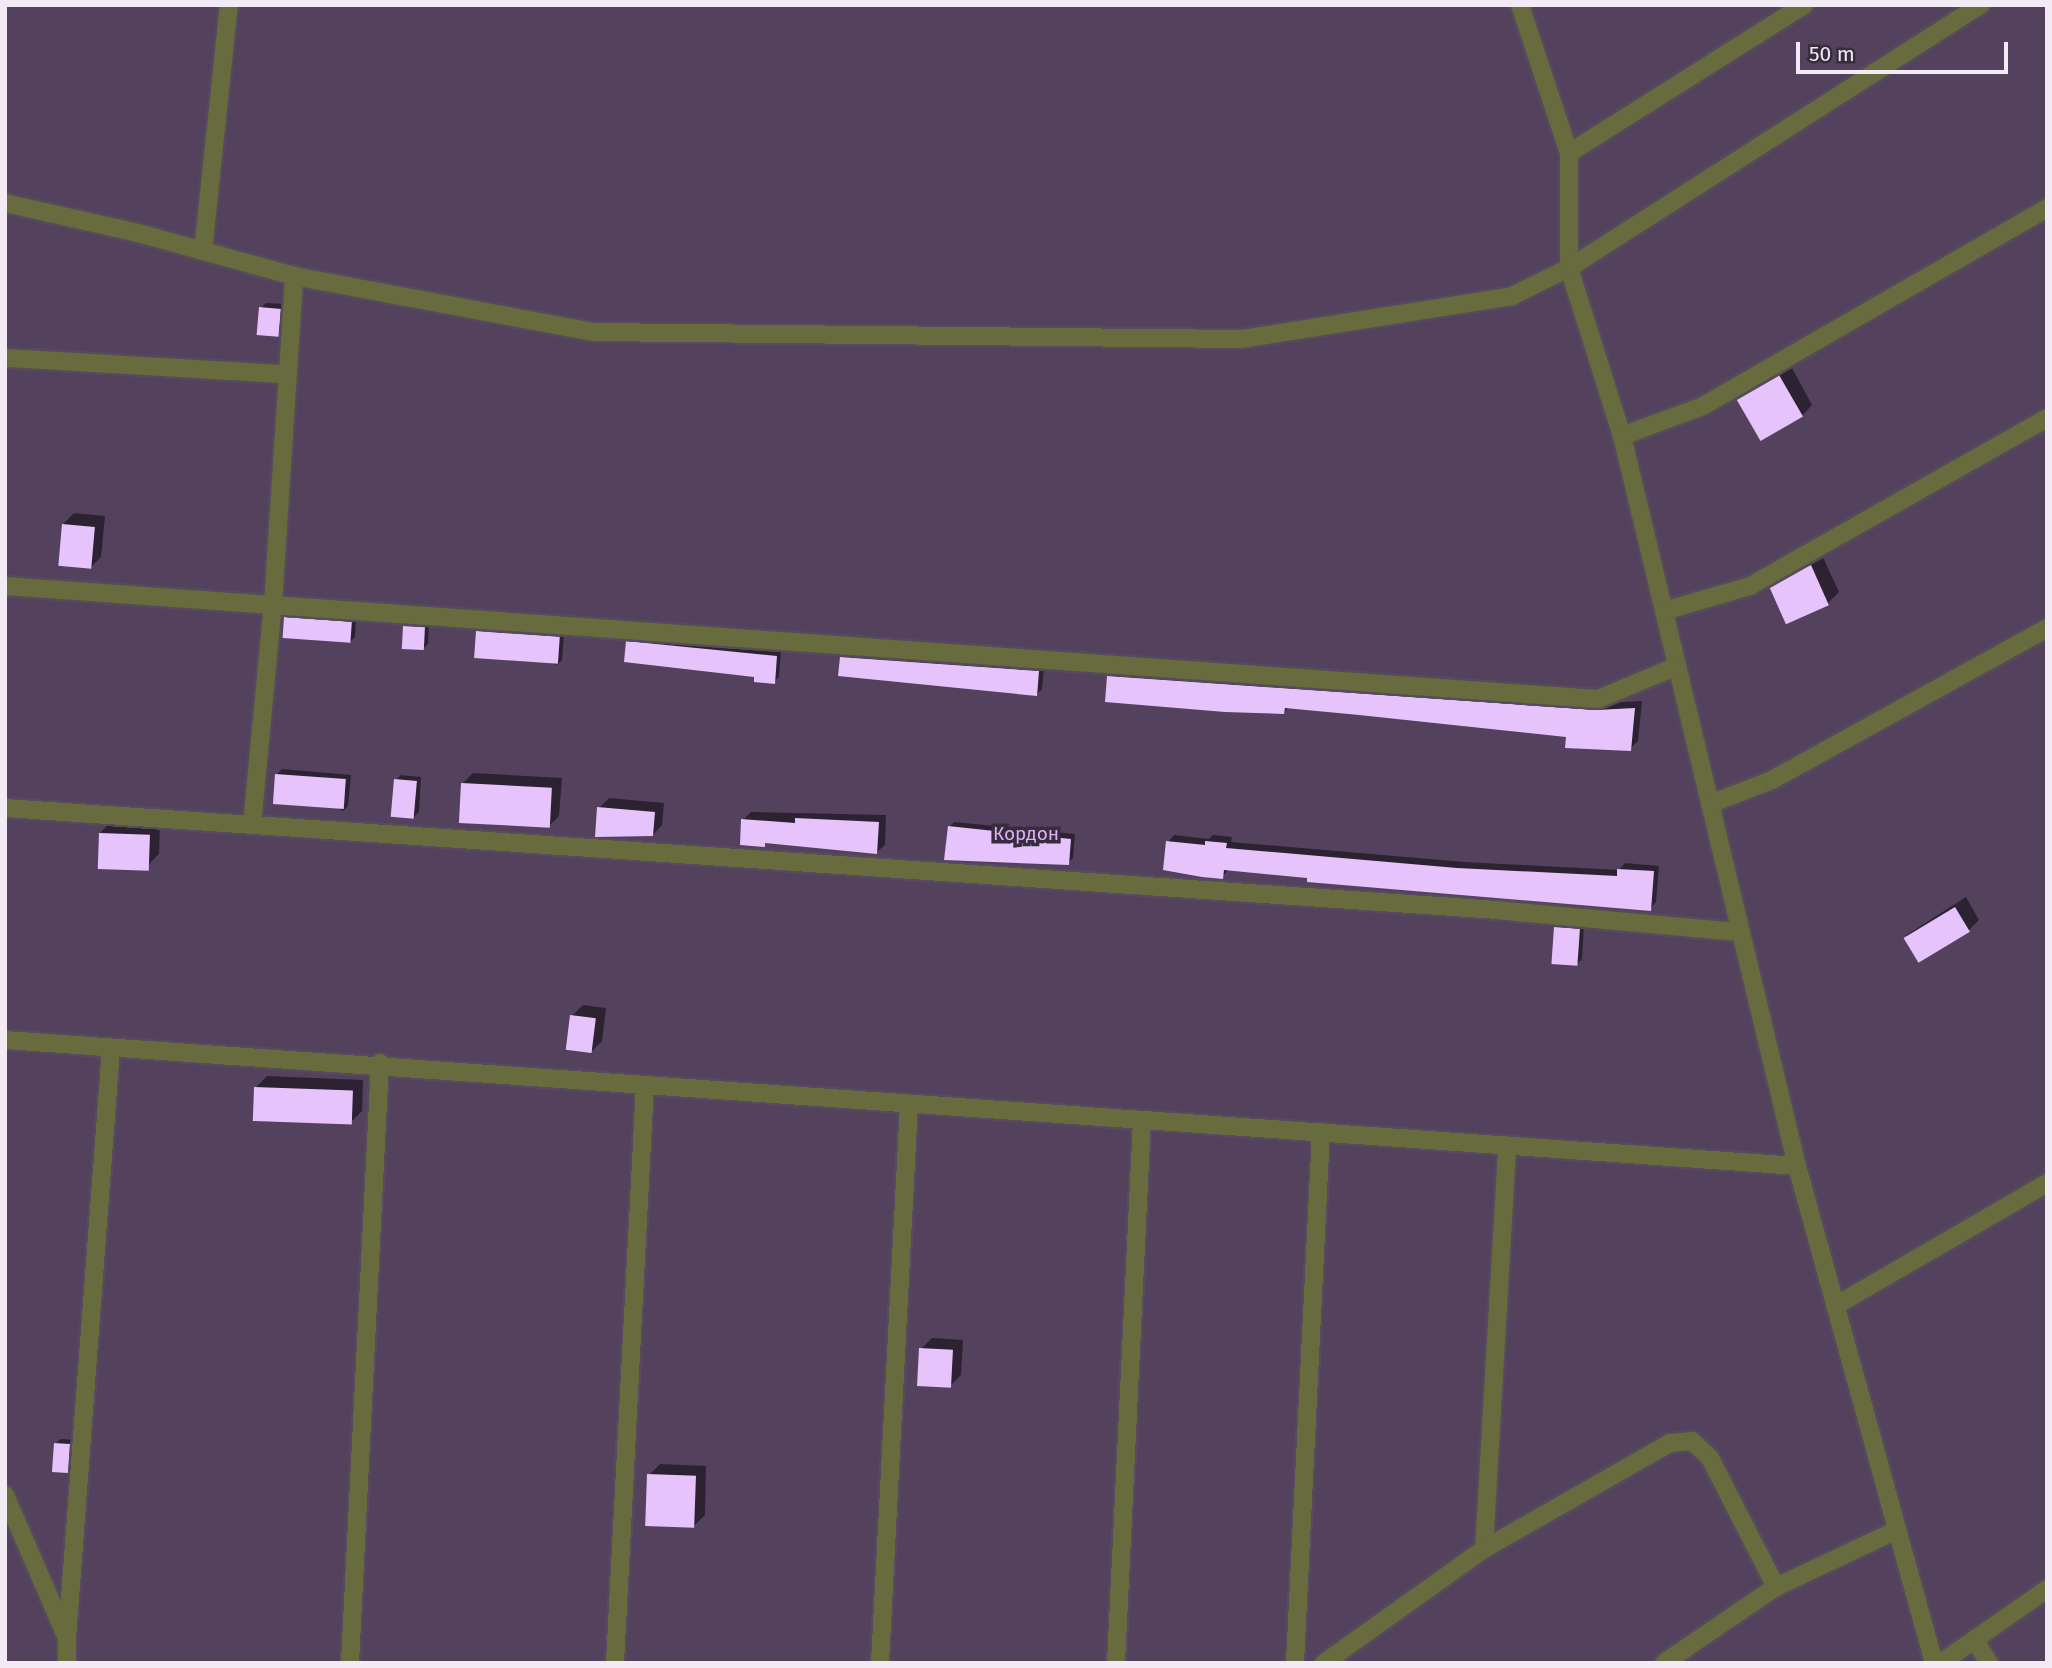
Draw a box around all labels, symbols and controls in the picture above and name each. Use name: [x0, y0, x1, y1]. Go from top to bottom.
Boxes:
scale bar: [1800, 28, 2012, 72]
text: 50 m: [1809, 41, 1855, 67]
park label: Кордон: [993, 823, 1059, 845]

